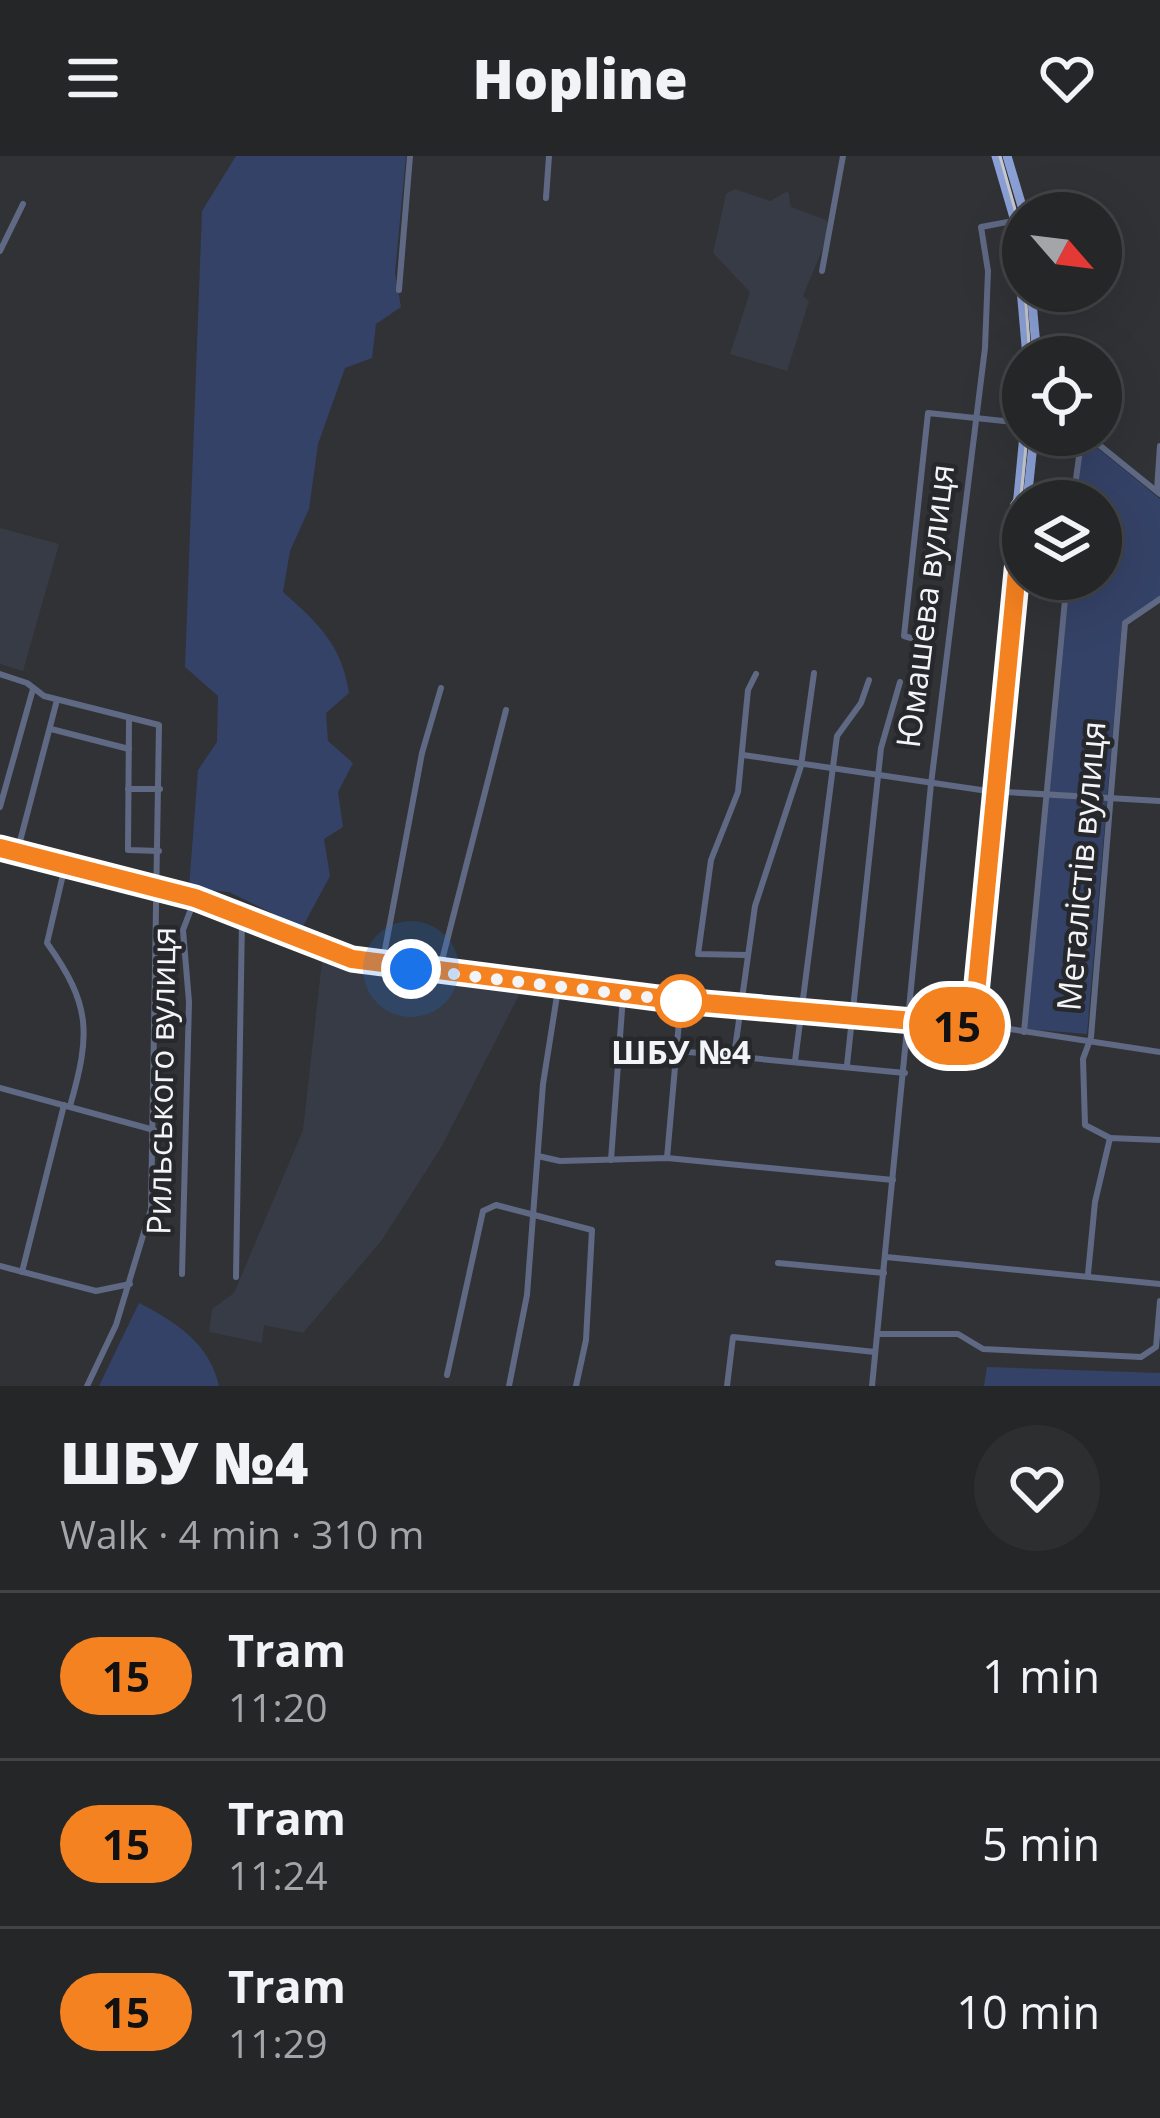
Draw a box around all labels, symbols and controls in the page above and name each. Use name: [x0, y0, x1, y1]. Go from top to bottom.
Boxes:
text: Hopline: [472, 41, 688, 115]
icon: menu: [60, 45, 126, 111]
icon: heart: [1034, 45, 1100, 111]
north arrow: [1002, 192, 1122, 312]
map controls: [1002, 192, 1122, 600]
button: locate: [1002, 336, 1122, 456]
street label: Юмашева вулиця: [885, 462, 964, 750]
button: layers: [1002, 480, 1122, 600]
street label: Металістів вулиця: [1045, 719, 1116, 1013]
street label: Рильського вулиця: [135, 926, 186, 1236]
your location: [381, 939, 441, 999]
marker: ШБУ №4: [656, 976, 706, 1026]
line badge: 15: [903, 987, 1011, 1065]
text: 15: [933, 997, 981, 1054]
place label: ШБУ №4: [611, 1029, 751, 1074]
text: ШБУ №4: [60, 1423, 308, 1501]
button: heart: [974, 1425, 1100, 1551]
text: Walk · 4 min · 310 m: [60, 1507, 424, 1560]
text: Tram: [228, 1619, 346, 1680]
text: 1 min: [982, 1645, 1100, 1706]
text: 15: [102, 1647, 150, 1704]
text: 11:20: [228, 1680, 327, 1733]
text: Tram: [228, 1787, 346, 1848]
text: 5 min: [982, 1813, 1100, 1874]
text: 15: [102, 1815, 150, 1872]
text: 11:24: [228, 1848, 327, 1901]
text: Tram: [228, 1955, 346, 2016]
text: 10 min: [956, 1981, 1100, 2042]
text: 15: [102, 1983, 150, 2040]
text: 11:29: [228, 2016, 327, 2069]

